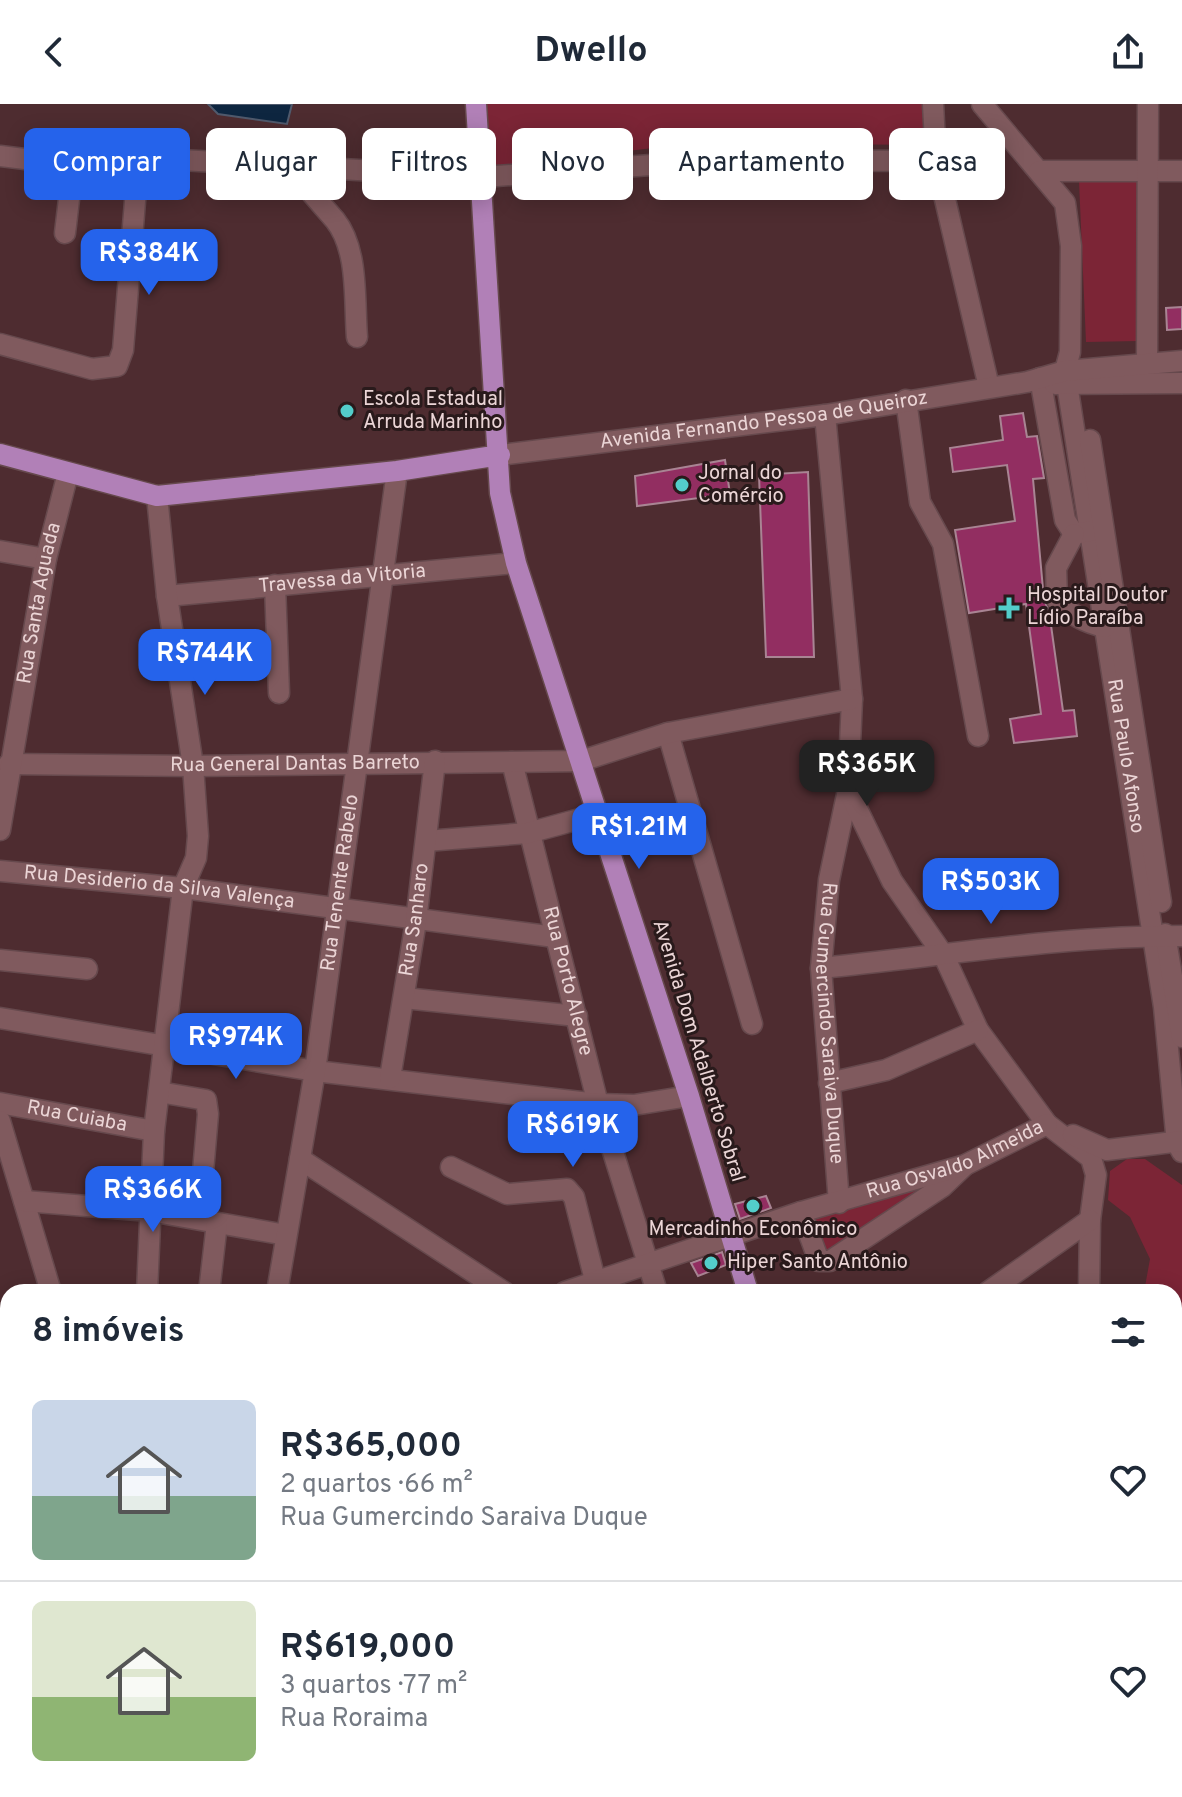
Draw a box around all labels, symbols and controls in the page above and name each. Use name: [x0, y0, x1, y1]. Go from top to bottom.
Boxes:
text: Dwello: [534, 29, 648, 75]
icon: back: [32, 30, 76, 74]
icon: share: [1106, 30, 1150, 74]
chip: Comprar: [24, 128, 190, 200]
chip: Alugar: [206, 128, 346, 200]
chip: Filtros: [362, 128, 496, 200]
chip: Novo: [512, 128, 633, 200]
chip: Apartamento: [649, 128, 873, 200]
chip: Casa: [889, 128, 1005, 200]
pin: R$384K: [84, 229, 214, 297]
text: R$384K: [99, 238, 199, 271]
street label: Avenida Fernando Pessoa de Queiroz: [598, 385, 930, 456]
place label: Escola Estadual Arruda Marinho: [363, 387, 503, 436]
marker: Escola Estadual Arruda Marinho: [338, 402, 356, 420]
place label: Jornal do Comércio: [698, 461, 784, 510]
marker: Jornal do Comércio: [673, 476, 691, 494]
street label: Rua Santa Aguada: [12, 520, 68, 686]
street label: Travessa da Vitoria: [257, 559, 427, 600]
place label: Hospital Doutor Lídio Paraíba: [1027, 583, 1168, 632]
marker: Hospital Doutor Lídio Paraíba: [998, 597, 1020, 619]
pin: R$744K: [140, 629, 270, 697]
text: R$744K: [156, 638, 254, 671]
street label: Rua Paulo Afonso: [1100, 677, 1150, 835]
pin: R$365K: [802, 740, 932, 808]
text: R$365K: [817, 749, 917, 782]
street label: Rua General Dantas Barreto: [170, 750, 420, 779]
street label: Rua Tenente Rabelo: [316, 793, 366, 973]
pin: R$1.21M: [565, 803, 713, 871]
text: R$1.21M: [590, 812, 688, 845]
pin: R$503K: [926, 858, 1056, 926]
street label: Rua Desiderio da Silva Valença: [22, 860, 296, 916]
street label: Rua Sanharo: [394, 862, 436, 979]
text: R$503K: [941, 867, 1041, 900]
street label: Rua Gumercindo Saraiva Duque: [808, 881, 849, 1165]
street label: Rua Porto Alegre: [536, 904, 598, 1059]
street label: Avenida Dom Adalberto Sobral: [646, 917, 750, 1185]
pin: R$974K: [171, 1013, 301, 1081]
text: R$974K: [188, 1022, 284, 1055]
street label: Rua Cuiaba: [24, 1095, 129, 1139]
pin: R$619K: [508, 1101, 638, 1169]
text: R$619K: [526, 1110, 620, 1143]
street label: Rua Osvaldo Almeida: [863, 1115, 1048, 1206]
pin: R$366K: [88, 1166, 218, 1234]
text: R$366K: [103, 1175, 203, 1208]
marker: Mercadinho Econômico: [744, 1197, 762, 1215]
place label: Mercadinho Econômico: [649, 1217, 857, 1243]
place label: Hiper Santo Antônio: [727, 1250, 908, 1276]
marker: Hiper Santo Antônio: [702, 1254, 720, 1272]
icon: filters: [1106, 1310, 1150, 1354]
text: 8 imóveis: [32, 1311, 185, 1354]
text: R$365,000: [280, 1426, 462, 1469]
icon: home: [96, 1432, 192, 1528]
icon: heart: [1106, 1458, 1150, 1502]
text: 2 quartos · 66 m²: [280, 1469, 473, 1502]
text: Rua Gumercindo Saraiva Duque: [280, 1502, 648, 1535]
text: R$619,000: [280, 1627, 455, 1670]
icon: home: [96, 1633, 192, 1729]
icon: heart: [1106, 1659, 1150, 1703]
text: 3 quartos · 77 m²: [280, 1670, 468, 1703]
text: Rua Roraima: [280, 1703, 428, 1736]

